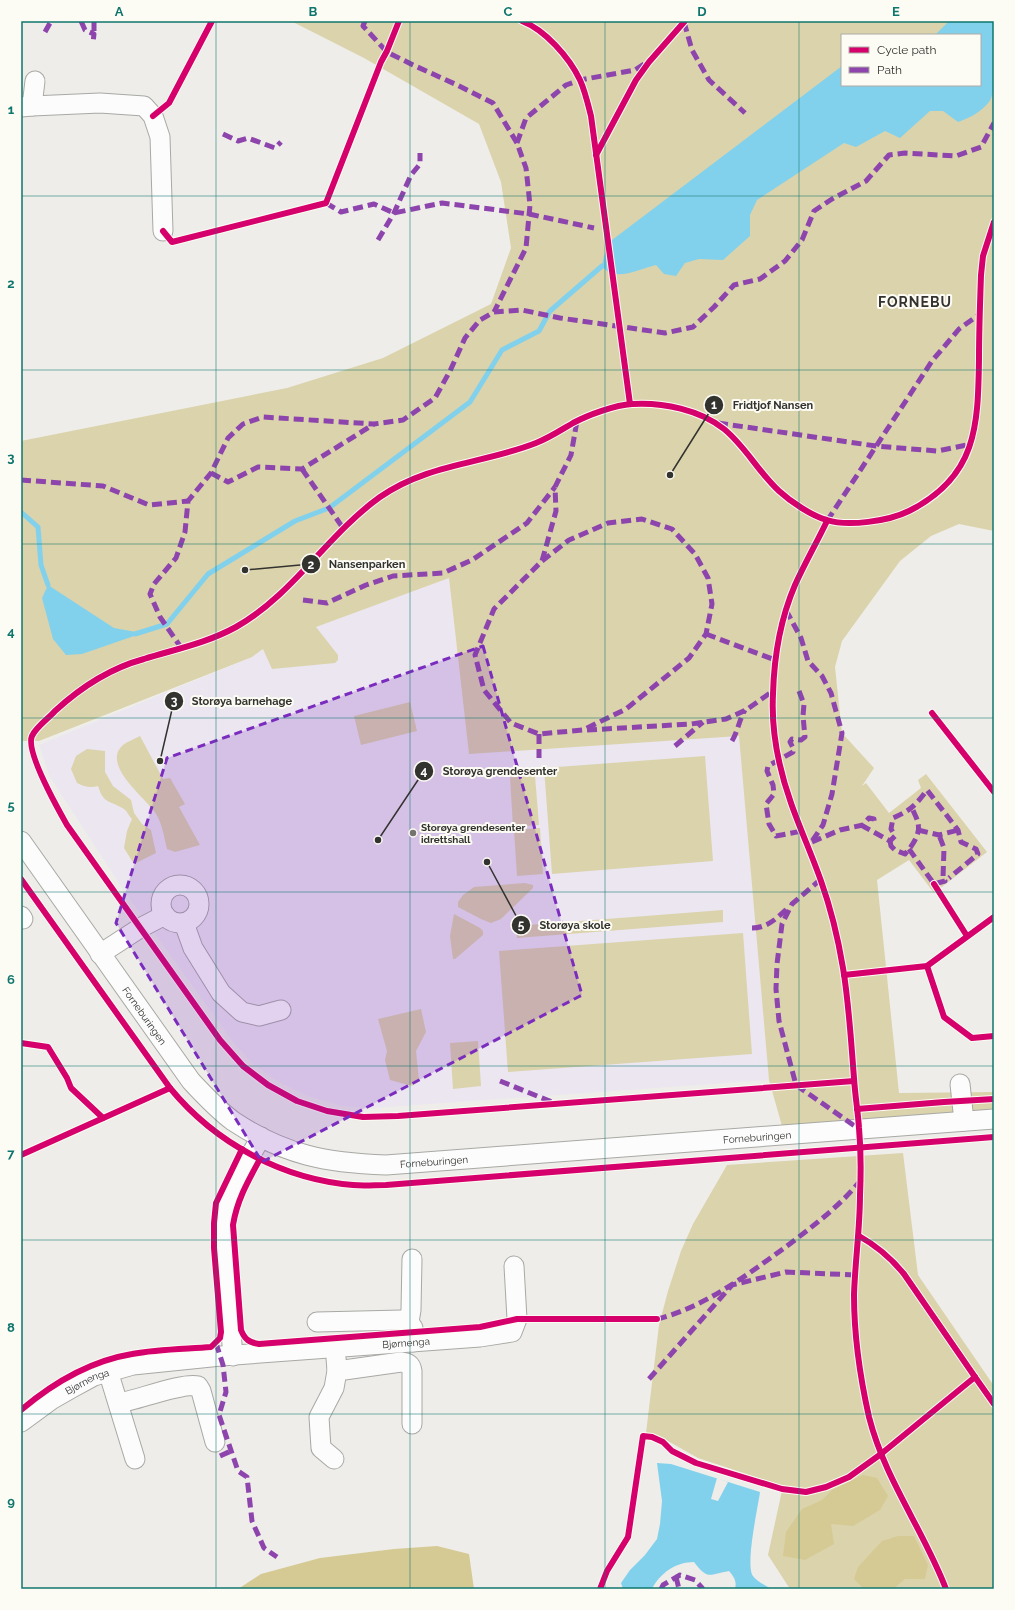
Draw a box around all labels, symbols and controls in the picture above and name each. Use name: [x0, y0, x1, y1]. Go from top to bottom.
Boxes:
text: A: [115, 4, 124, 19]
text: B: [309, 4, 318, 19]
text: C: [504, 4, 513, 19]
text: D: [697, 4, 707, 19]
text: E: [892, 4, 900, 19]
legend: [841, 34, 981, 86]
text: Cycle path: [877, 43, 936, 57]
text: Path: [877, 63, 902, 77]
text: 1: [8, 102, 15, 117]
text: 2: [7, 276, 15, 291]
district label: FORNEBU: [878, 294, 952, 310]
callout: Fridtjof Nansen: [704, 394, 821, 417]
text: 1: [711, 398, 717, 412]
text: Fridtjof Nansen: [733, 399, 813, 412]
text: 3: [7, 450, 15, 465]
callout: Nansenparken: [301, 553, 414, 576]
text: 2: [308, 558, 315, 572]
text: Nansenparken: [329, 558, 406, 571]
text: 4: [7, 624, 15, 639]
callout: Storøya barnehage: [164, 690, 300, 713]
text: 3: [171, 694, 178, 708]
text: Storøya barnehage: [192, 695, 293, 708]
callout: Storøya grendesenter: [414, 760, 565, 783]
text: 4: [421, 764, 428, 778]
text: Storøya grendesenter: [443, 765, 558, 778]
text: 5: [7, 798, 15, 813]
place label: Storøya grendesenter idrettshall: [421, 822, 525, 845]
marker: Storøya grendesenter idrettshall: [408, 828, 418, 838]
callout: Storøya skole: [511, 914, 618, 937]
text: 5: [518, 918, 525, 932]
text: Storøya skole: [540, 919, 611, 932]
text: 6: [7, 972, 15, 987]
street label: Forneburingen: [120, 985, 169, 1047]
street label: Forneburingen: [723, 1129, 792, 1145]
text: 7: [7, 1146, 15, 1161]
street label: Forneburingen: [400, 1154, 469, 1170]
text: 8: [7, 1320, 15, 1335]
street label: Bjørnenga: [382, 1336, 430, 1350]
street label: Bjørnenga: [63, 1367, 110, 1397]
text: 9: [7, 1494, 15, 1509]

